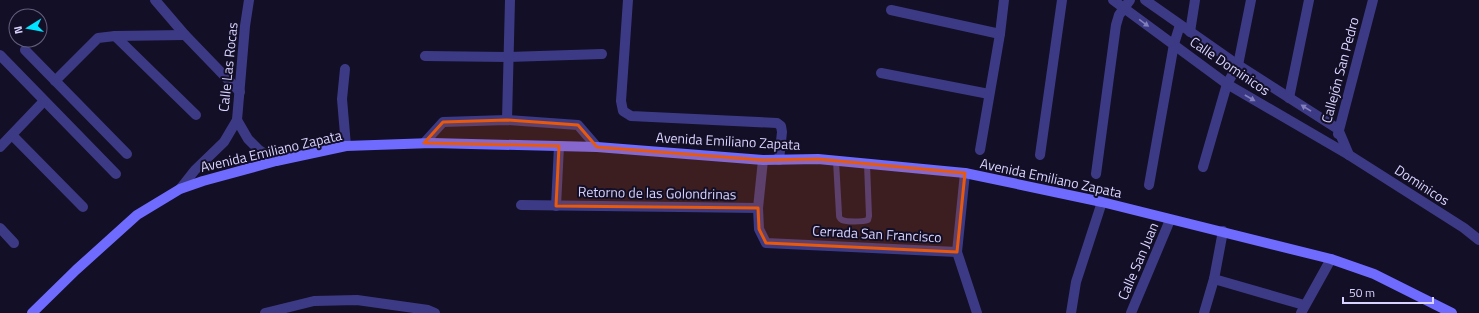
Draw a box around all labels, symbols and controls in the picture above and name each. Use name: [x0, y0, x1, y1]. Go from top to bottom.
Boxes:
north arrow: [8, 8, 48, 48]
street label: Callejón San Pedro: [1315, 14, 1364, 125]
one-way arrow: [1139, 19, 1150, 27]
street label: Calle Las Rocas: [212, 21, 243, 113]
text: N: [10, 25, 27, 35]
street label: Calle Dominicos: [1186, 31, 1275, 100]
one-way arrow: [1244, 94, 1256, 101]
one-way arrow: [1300, 104, 1311, 112]
street label: Avenida Emiliano Zapata: [198, 124, 344, 177]
street label: Avenida Emiliano Zapata: [655, 126, 801, 155]
street label: Avenida Emiliano Zapata: [978, 152, 1124, 203]
street label: Dominicos: [1391, 159, 1454, 210]
street label: Retorno de las Golondrinas: [578, 181, 736, 204]
street label: Calle San Juan: [1112, 219, 1163, 303]
street label: Cerrada San Francisco: [812, 220, 942, 247]
scale bar: [1343, 279, 1433, 305]
text: 50 m: [1349, 283, 1375, 302]

